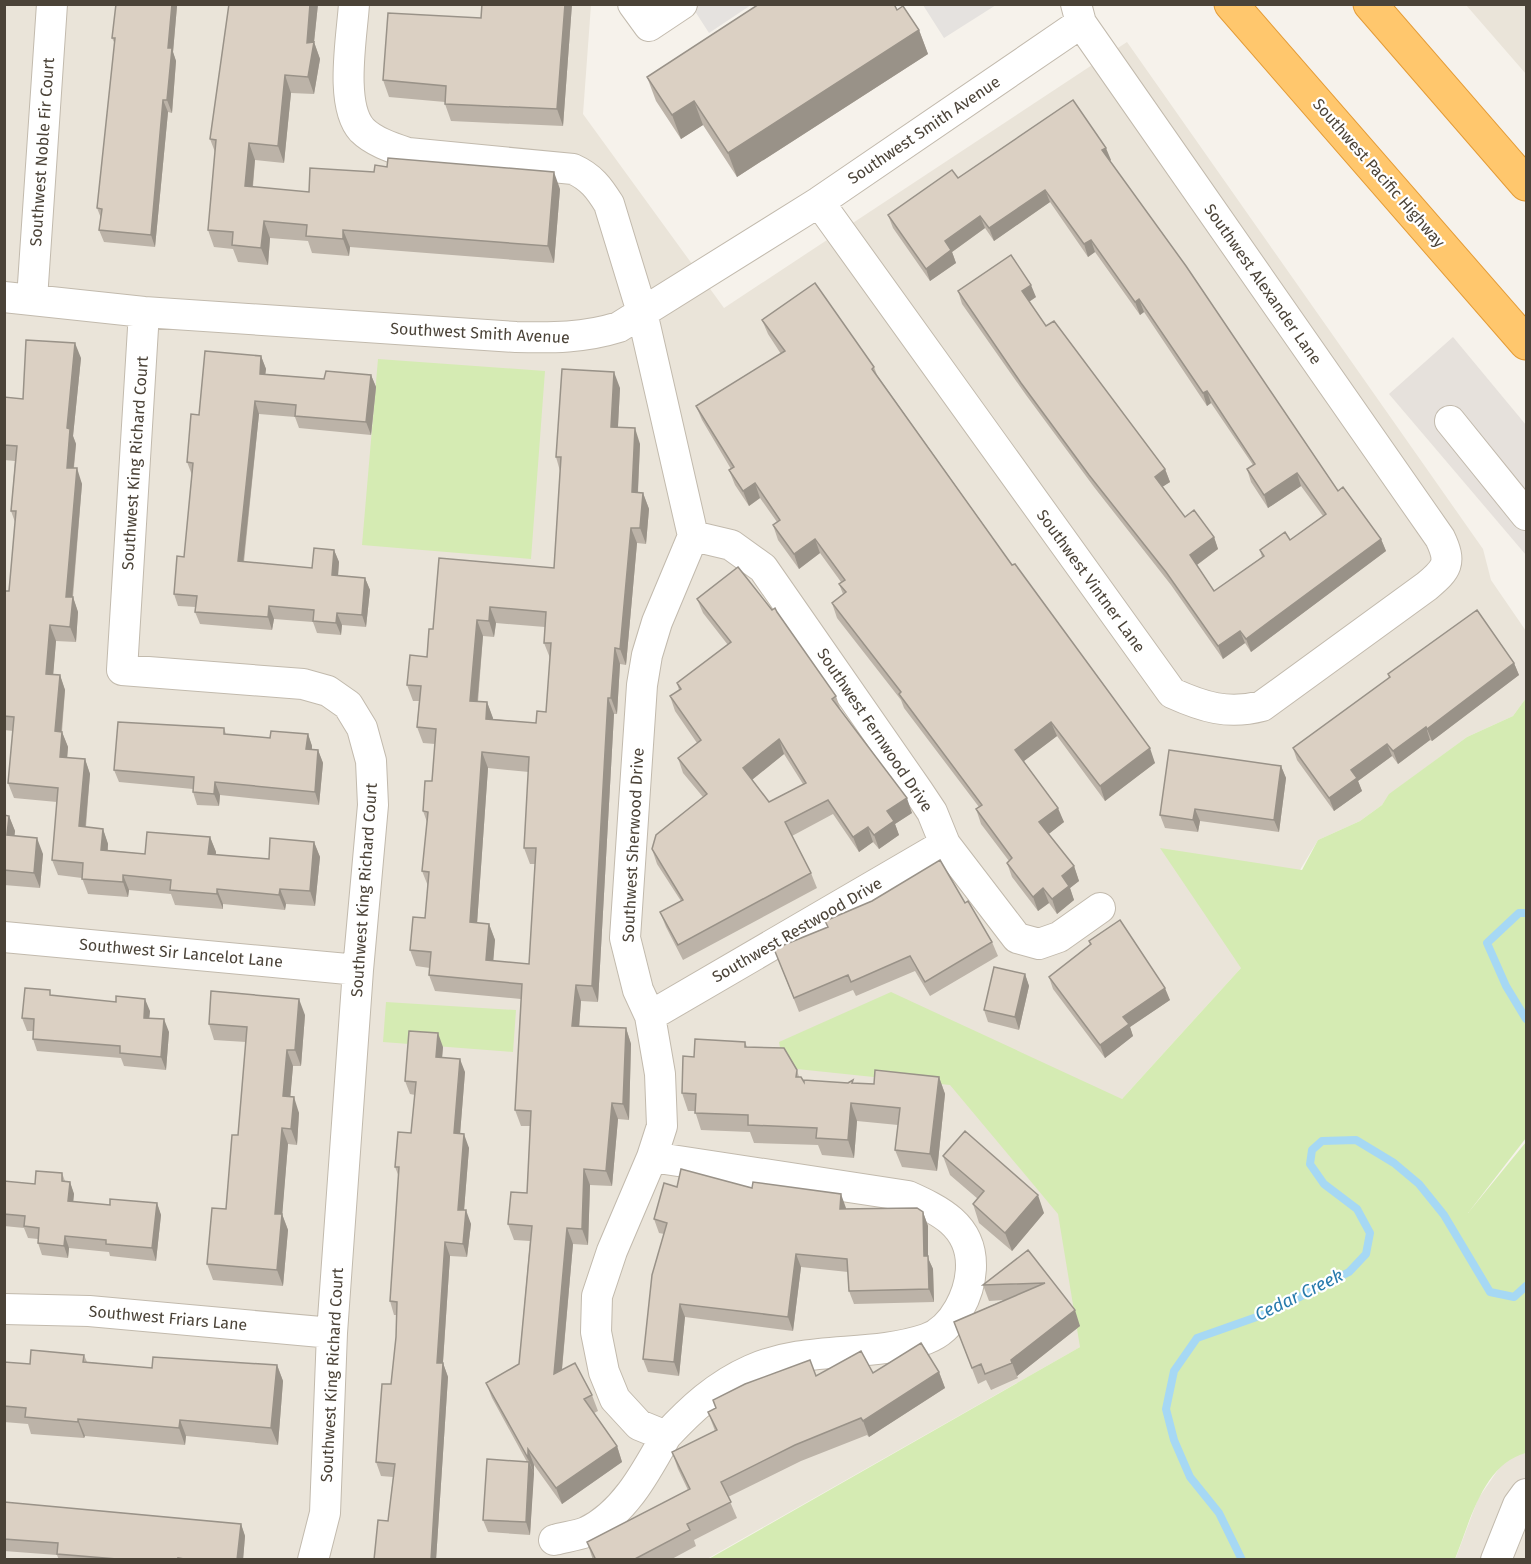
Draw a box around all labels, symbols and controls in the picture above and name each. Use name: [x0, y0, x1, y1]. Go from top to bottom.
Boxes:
street label: Southwest Noble Fir Court: [26, 57, 58, 247]
street label: Southwest Smith Avenue: [844, 72, 1004, 188]
street label: Southwest Pacific Highway: [1309, 95, 1449, 252]
street label: Southwest Alexander Lane: [1200, 200, 1326, 368]
street label: Southwest Smith Avenue: [390, 319, 570, 347]
street label: Southwest King Richard Court: [118, 355, 152, 571]
street label: Southwest Vintner Lane: [1033, 506, 1149, 656]
street label: Southwest Fernwood Drive: [813, 645, 937, 815]
street label: Southwest Sherwood Drive: [618, 747, 648, 943]
street label: Southwest King Richard Court: [347, 782, 381, 998]
street label: Southwest Restwood Drive: [709, 873, 885, 987]
street label: Southwest Sir Lancelot Lane: [78, 935, 284, 971]
water label: Cedar Creek: [1251, 1264, 1347, 1326]
street label: Southwest King Richard Court: [317, 1267, 347, 1483]
street label: Southwest Friars Lane: [88, 1302, 248, 1334]

